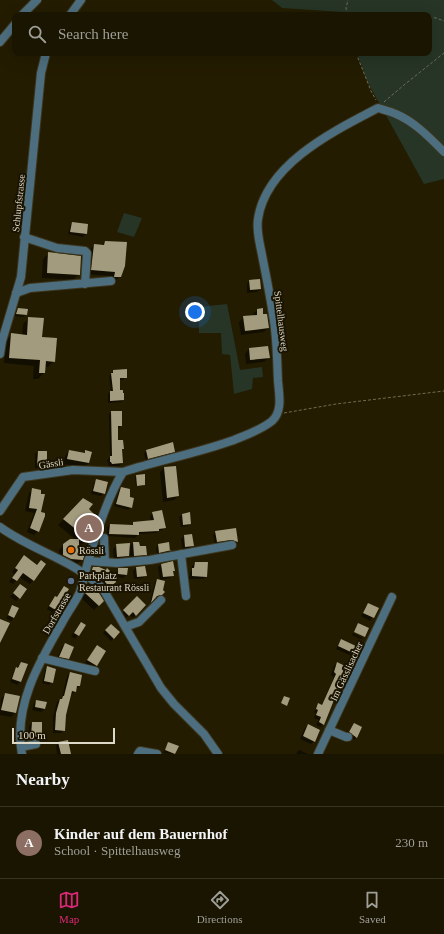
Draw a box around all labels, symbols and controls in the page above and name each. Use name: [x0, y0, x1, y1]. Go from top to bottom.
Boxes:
search box: [12, 12, 432, 56]
icon: search: [26, 23, 48, 45]
text: Search here: [58, 26, 128, 42]
street label: Schlupfstrasse: [10, 173, 27, 232]
street label: Spittelhausweg: [272, 290, 291, 352]
your location: [185, 302, 205, 322]
street label: Gässli: [38, 456, 65, 471]
pin: A: [76, 513, 102, 543]
marker: Rössli: [66, 545, 76, 555]
place label: Rössli: [79, 545, 104, 556]
place label: Parkplatz Restaurant Rössli: [79, 570, 149, 593]
marker: Parkplatz Restaurant Rössli: [66, 576, 76, 586]
street label: Dorfstrasse: [40, 590, 73, 636]
street label: Im Gässlisacher: [328, 639, 365, 703]
scale bar: [12, 726, 115, 745]
text: 100 m: [18, 729, 46, 741]
text: Nearby: [16, 770, 70, 789]
text: Kinder auf dem Bauernhof: [54, 826, 228, 842]
text: A: [24, 835, 34, 850]
text: 230 m: [395, 835, 428, 850]
text: School · Spittelhausweg: [54, 843, 180, 858]
tab: Map: [58, 889, 80, 925]
tab: Directions: [197, 889, 242, 925]
tab: Saved: [359, 889, 386, 925]

